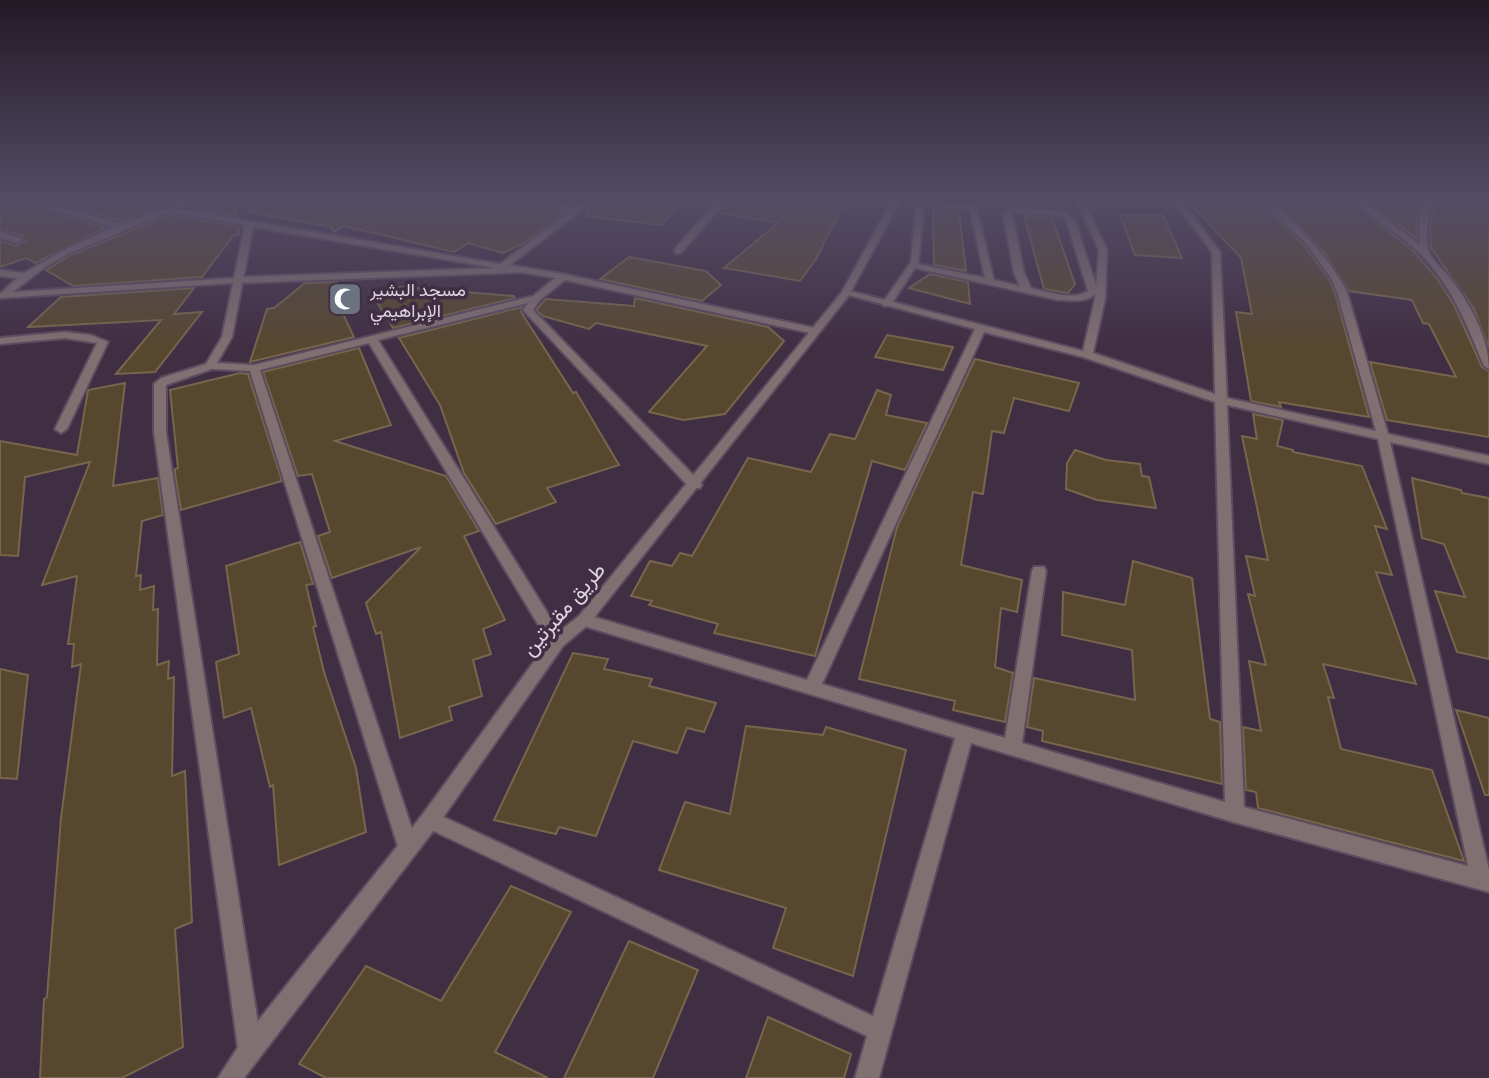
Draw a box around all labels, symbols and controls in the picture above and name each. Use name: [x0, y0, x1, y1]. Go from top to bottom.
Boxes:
place label: مسجد البشير الإبراهيمي: [369, 277, 466, 326]
mosque icon: مسجد البشير الإبراهيمي: [326, 280, 364, 318]
street label: طريق مقبرتين: [514, 556, 612, 662]

